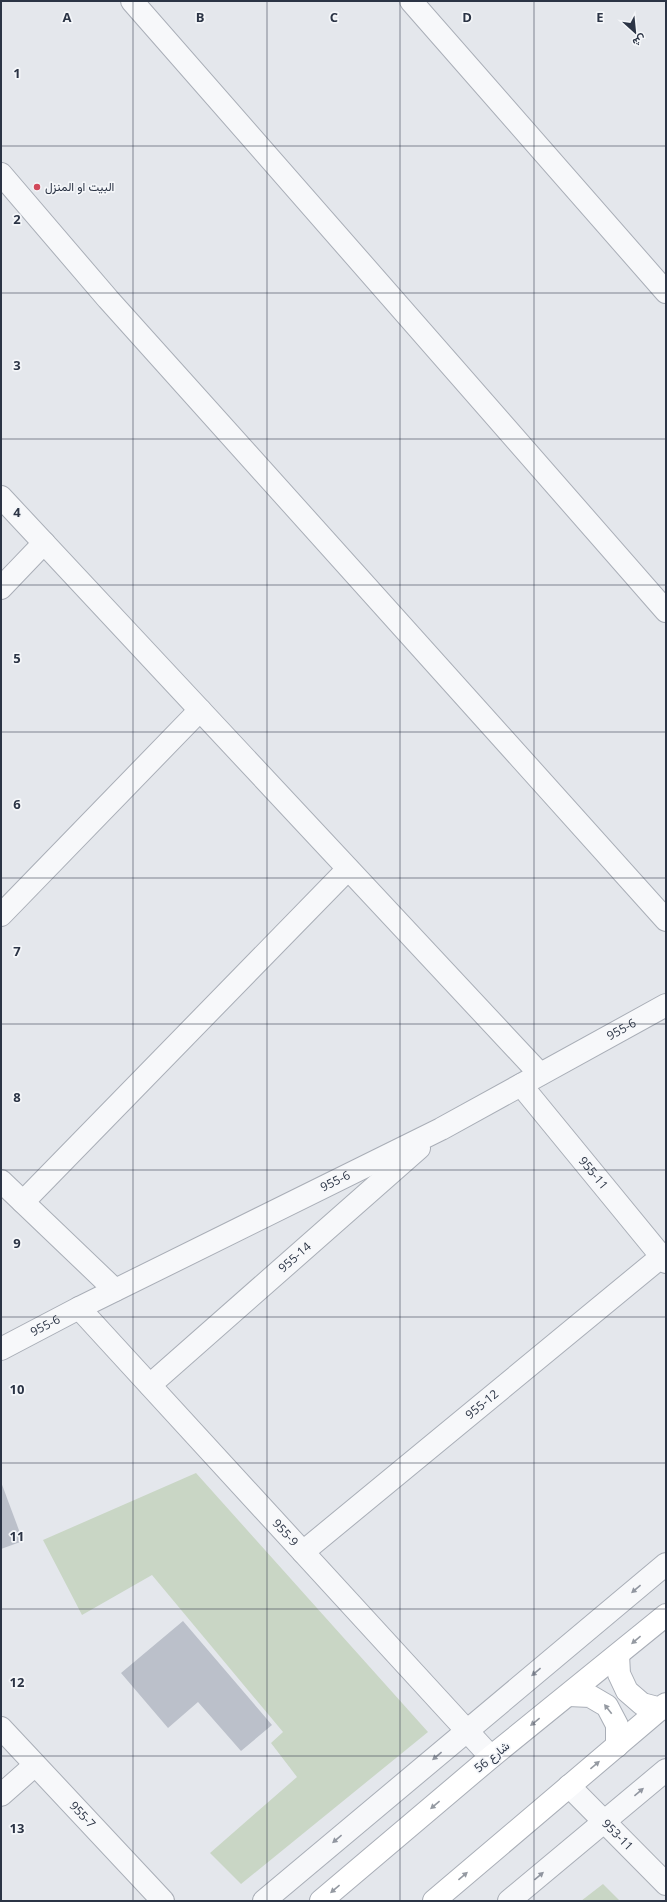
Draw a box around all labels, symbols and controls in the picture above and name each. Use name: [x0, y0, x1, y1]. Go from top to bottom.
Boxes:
text: A: [63, 8, 72, 26]
text: B: [196, 8, 205, 26]
text: C: [330, 8, 338, 26]
text: D: [462, 8, 472, 26]
text: E: [596, 8, 604, 26]
north arrow: [615, 12, 655, 52]
text: ش: [630, 32, 649, 51]
text: 1: [13, 64, 21, 82]
place label: البيت او المنزل: [45, 178, 114, 195]
marker: البيت او المنزل: [32, 182, 42, 192]
text: 2: [13, 210, 21, 228]
text: 3: [13, 356, 21, 374]
text: 4: [13, 503, 21, 521]
text: 5: [13, 649, 21, 667]
text: 6: [13, 795, 21, 813]
text: 7: [13, 942, 21, 960]
street label: 955-6: [603, 1014, 639, 1044]
text: 8: [13, 1088, 21, 1106]
street label: 955-11: [575, 1153, 612, 1193]
street label: 955-6: [317, 1166, 353, 1195]
text: 9: [13, 1234, 21, 1252]
street label: 955-14: [275, 1238, 315, 1276]
street label: 955-6: [27, 1310, 63, 1340]
text: 10: [10, 1380, 24, 1398]
street label: 955-12: [462, 1385, 502, 1423]
street label: 955-9: [269, 1515, 303, 1550]
text: 11: [10, 1527, 24, 1545]
one-way arrow: [631, 1584, 641, 1593]
one-way arrow: [631, 1636, 641, 1645]
one-way arrow: [531, 1668, 542, 1677]
text: 12: [10, 1673, 25, 1691]
one-way arrow: [604, 1704, 612, 1715]
one-way arrow: [530, 1718, 541, 1727]
street label: شارع 56: [470, 1737, 514, 1777]
one-way arrow: [431, 1751, 442, 1760]
one-way arrow: [589, 1760, 600, 1769]
one-way arrow: [634, 1788, 644, 1797]
street label: 955-7: [66, 1797, 100, 1832]
one-way arrow: [430, 1800, 440, 1809]
street label: 953-11: [598, 1815, 637, 1854]
text: 13: [10, 1819, 24, 1837]
one-way arrow: [332, 1835, 343, 1844]
one-way arrow: [458, 1871, 469, 1880]
one-way arrow: [534, 1871, 545, 1880]
one-way arrow: [330, 1884, 341, 1893]

